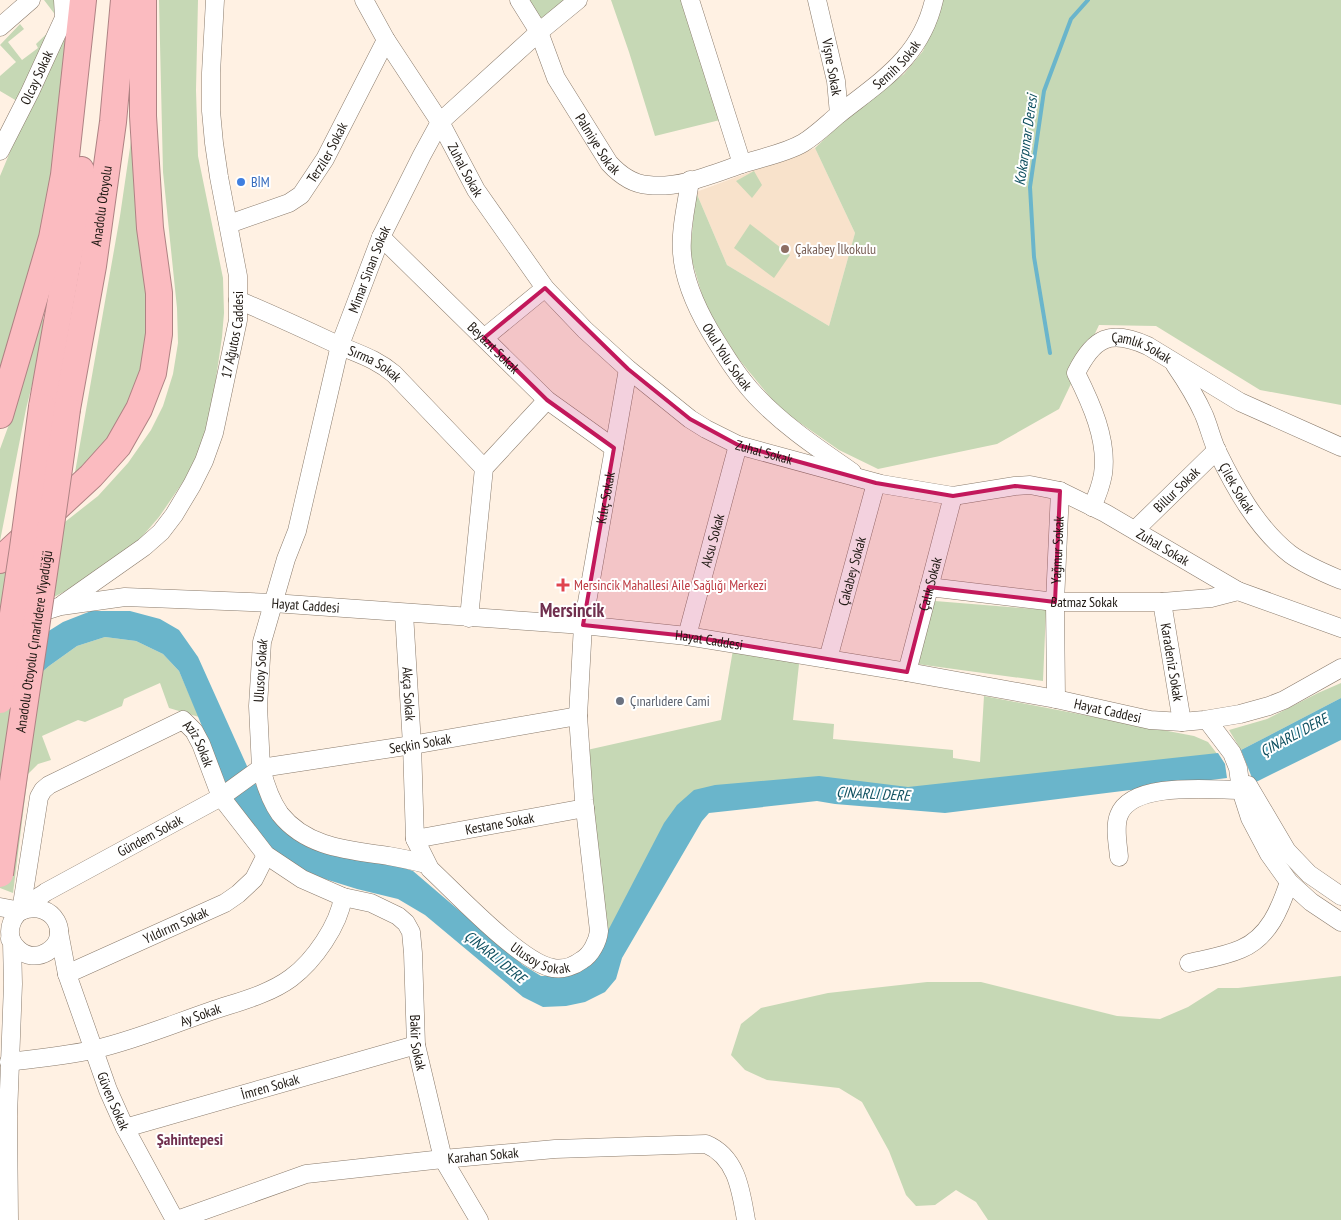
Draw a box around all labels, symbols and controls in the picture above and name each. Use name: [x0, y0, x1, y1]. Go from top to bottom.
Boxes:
street label: Vişne Sokak: [818, 36, 846, 98]
street label: Semih Sokak: [869, 36, 925, 93]
street label: Olcay Sokak: [16, 47, 57, 108]
water label: Kokarpınar Deresi: [1010, 92, 1042, 187]
street label: Palmiye Sokak: [571, 110, 625, 179]
street label: Terziler Sokak: [303, 119, 352, 186]
street label: Zuhal Sokak: [444, 140, 487, 201]
street label: Anadolu Otoyolu: [87, 165, 116, 247]
place label: BİM: [251, 173, 270, 191]
marker: BİM: [235, 176, 247, 188]
street label: Mimar Sinan Sokak: [344, 222, 395, 315]
place label: Çakabey İlkokulu: [795, 240, 876, 258]
marker: Çakabey İlkokulu: [779, 243, 791, 255]
street label: 17 Ağutos Caddesi: [217, 291, 247, 380]
street label: Beyazıt Sokak: [464, 318, 524, 378]
street label: Okul Yolu Sokak: [698, 320, 756, 395]
street label: Çamlık Sokak: [1111, 328, 1175, 368]
street label: Sırma Sokak: [345, 341, 406, 386]
street label: Zuhal Sokak: [733, 436, 795, 469]
street label: Çilek Sokak: [1215, 460, 1259, 517]
street label: Billur Sokak: [1150, 463, 1204, 516]
street label: Kılıç Sokak: [592, 470, 619, 525]
street label: Aksu Sokak: [697, 511, 728, 569]
street label: Yağmur Sokak: [1047, 515, 1068, 584]
street label: Zuhal Sokak: [1133, 524, 1193, 570]
street label: Çakabey Sokak: [834, 534, 870, 608]
street label: Anadolu Otoyolu Çınarlıdere Viyadüğü: [11, 549, 56, 734]
street label: Çalık Sokak: [914, 555, 946, 613]
place label: Mersincik Mahallesi Aile Sağlığı Merkezi: [574, 576, 767, 594]
marker: Mersincik Mahallesi Aile Sağlığı Merkezi: [556, 578, 570, 592]
street label: Batmaz Sokak: [1050, 593, 1118, 611]
street label: Hayat Caddesi: [271, 594, 340, 617]
district label: Mersincik: [540, 598, 604, 622]
street label: Karadeniz Sokak: [1157, 622, 1187, 703]
street label: Hayat Caddesi: [674, 626, 744, 654]
street label: Ulusoy Sokak: [249, 636, 272, 703]
street label: Akça Sokak: [398, 666, 420, 722]
place label: Çınarlıdere Cami: [630, 692, 710, 710]
street label: Hayat Caddesi: [1072, 694, 1143, 727]
marker: Çınarlıdere Cami: [614, 695, 626, 707]
water label: ÇINARLI DERE: [1257, 708, 1333, 760]
street label: Aziz Sokak: [179, 716, 218, 770]
street label: Seçkin Sokak: [388, 729, 453, 757]
water label: ÇINARLI DERE: [836, 782, 913, 805]
street label: Kestane Sokak: [464, 808, 536, 839]
street label: Gündem Sokak: [114, 810, 186, 861]
street label: Yıldırım Sokak: [140, 903, 211, 948]
water label: ÇINARLI DERE: [461, 926, 532, 989]
street label: Ulusoy Sokak: [507, 938, 572, 978]
street label: Ay Sokak: [177, 999, 224, 1030]
street label: Bakir Sokak: [406, 1014, 431, 1073]
street label: Güven Sokak: [93, 1069, 134, 1134]
street label: İmren Sokak: [239, 1070, 302, 1103]
district label: Şahintepesi: [157, 1129, 224, 1149]
street label: Karahan Sokak: [447, 1143, 520, 1168]

